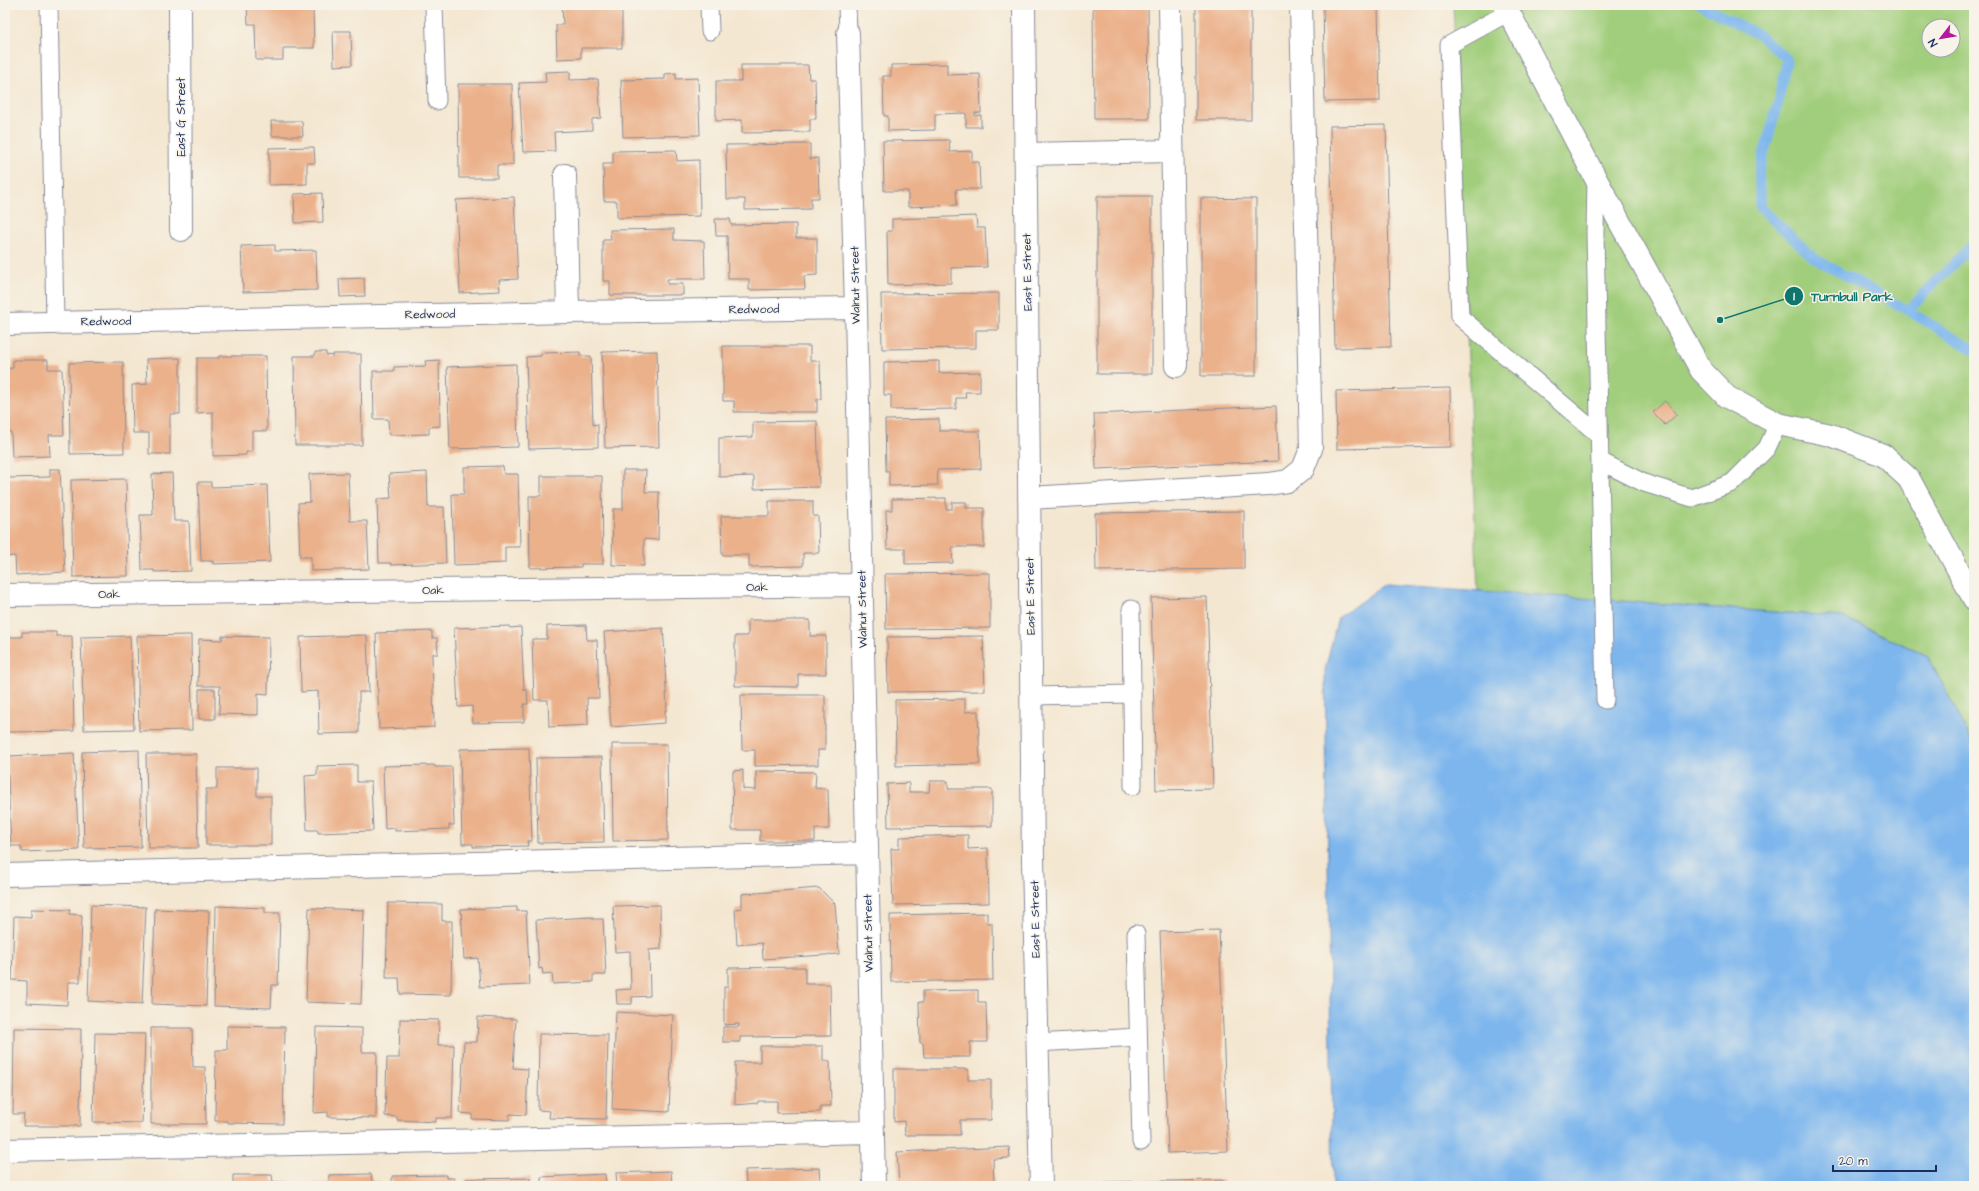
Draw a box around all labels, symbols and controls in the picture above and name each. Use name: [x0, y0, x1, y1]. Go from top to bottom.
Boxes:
north arrow: [1921, 18, 1961, 58]
text: N: [1925, 36, 1941, 50]
street label: East G Street: [173, 77, 190, 157]
street label: East E Street: [1018, 233, 1037, 311]
street label: Walnut Street: [846, 246, 865, 324]
callout: Turnbull Park: [1784, 284, 1901, 309]
text: 1: [1793, 288, 1795, 305]
text: Turnbull Park: [1810, 288, 1894, 306]
street label: Redwood: [729, 301, 779, 318]
street label: Redwood: [405, 306, 455, 323]
street label: Redwood: [81, 313, 131, 330]
street label: East E Street: [1021, 557, 1040, 635]
street label: Walnut Street: [853, 570, 872, 648]
street label: Oak: [746, 579, 769, 596]
street label: Oak: [422, 582, 445, 599]
street label: Oak: [98, 586, 121, 603]
street label: East E Street: [1026, 880, 1045, 958]
street label: Walnut Street: [859, 894, 878, 972]
scale bar: [1833, 1147, 1936, 1173]
text: 20 m: [1839, 1153, 1868, 1170]

